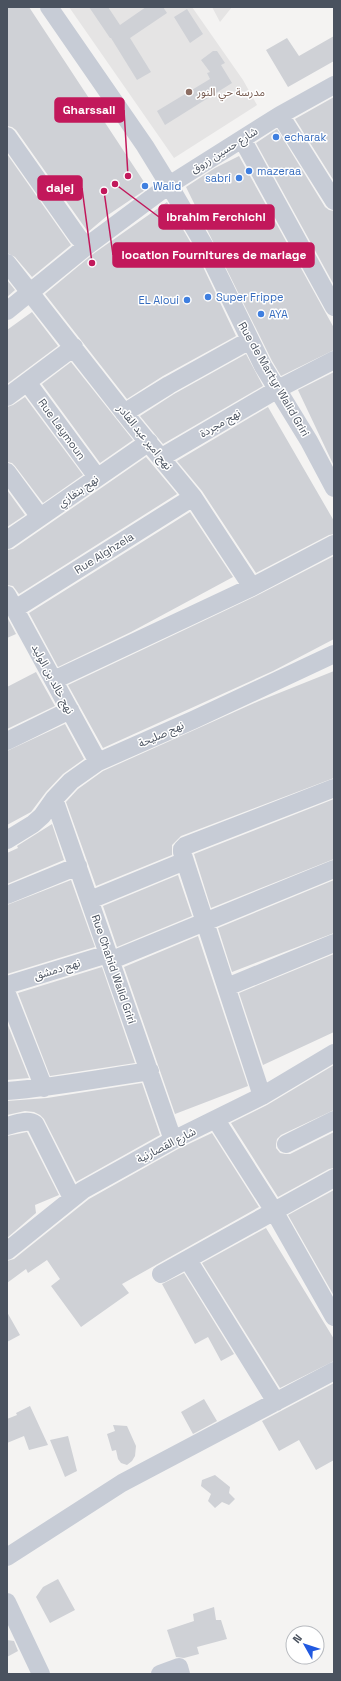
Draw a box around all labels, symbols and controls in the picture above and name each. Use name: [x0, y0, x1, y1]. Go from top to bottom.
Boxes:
place label: مدرسة حي النور: [196, 85, 265, 102]
marker: مدرسة حي النور: [184, 87, 194, 97]
callout: Gharssali: [55, 98, 124, 122]
text: Gharssali: [63, 102, 115, 118]
street label: شارع حسين زروق: [188, 124, 261, 177]
place label: echarak: [284, 130, 326, 144]
marker: echarak: [271, 132, 281, 142]
place label: mazeraa: [257, 164, 302, 178]
marker: mazeraa: [244, 166, 254, 176]
place label: sabri: [205, 171, 231, 185]
marker: sabri: [234, 173, 244, 183]
callout: dajej: [38, 176, 82, 200]
place label: Walid: [153, 179, 181, 193]
text: dajej: [46, 180, 74, 196]
marker: Walid: [140, 181, 150, 191]
callout: Ibrahim Ferchichi: [159, 205, 274, 229]
text: Ibrahim Ferchichi: [166, 209, 266, 225]
callout: location Fournitures de mariage: [113, 243, 314, 267]
text: location Fournitures de mariage: [122, 247, 306, 263]
place label: Super Frippe: [216, 290, 284, 304]
marker: Super Frippe: [203, 292, 213, 302]
place label: EL Aloui: [139, 293, 179, 307]
marker: EL Aloui: [182, 295, 192, 305]
place label: AYA: [269, 307, 288, 321]
marker: AYA: [256, 309, 266, 319]
street label: Rue de Martyr Walid Griri: [235, 319, 313, 439]
street label: Rue Laymoun: [35, 396, 89, 462]
street label: نهج امير عبد القادر: [113, 401, 176, 473]
street label: نهج مجردة: [197, 406, 244, 441]
street label: نهج بنغازي: [55, 472, 103, 512]
street label: Rue Alghzela: [72, 529, 137, 577]
street label: نهج خالد بن الوليد: [28, 642, 77, 717]
street label: نهج صليحة: [136, 718, 186, 751]
street label: Rue Chahid Walid Griri: [89, 913, 139, 1026]
street label: نهج دمشق: [32, 955, 82, 984]
street label: شارع القصارنية: [134, 1124, 199, 1167]
north arrow: [285, 1625, 325, 1665]
text: N: [289, 1631, 305, 1646]

